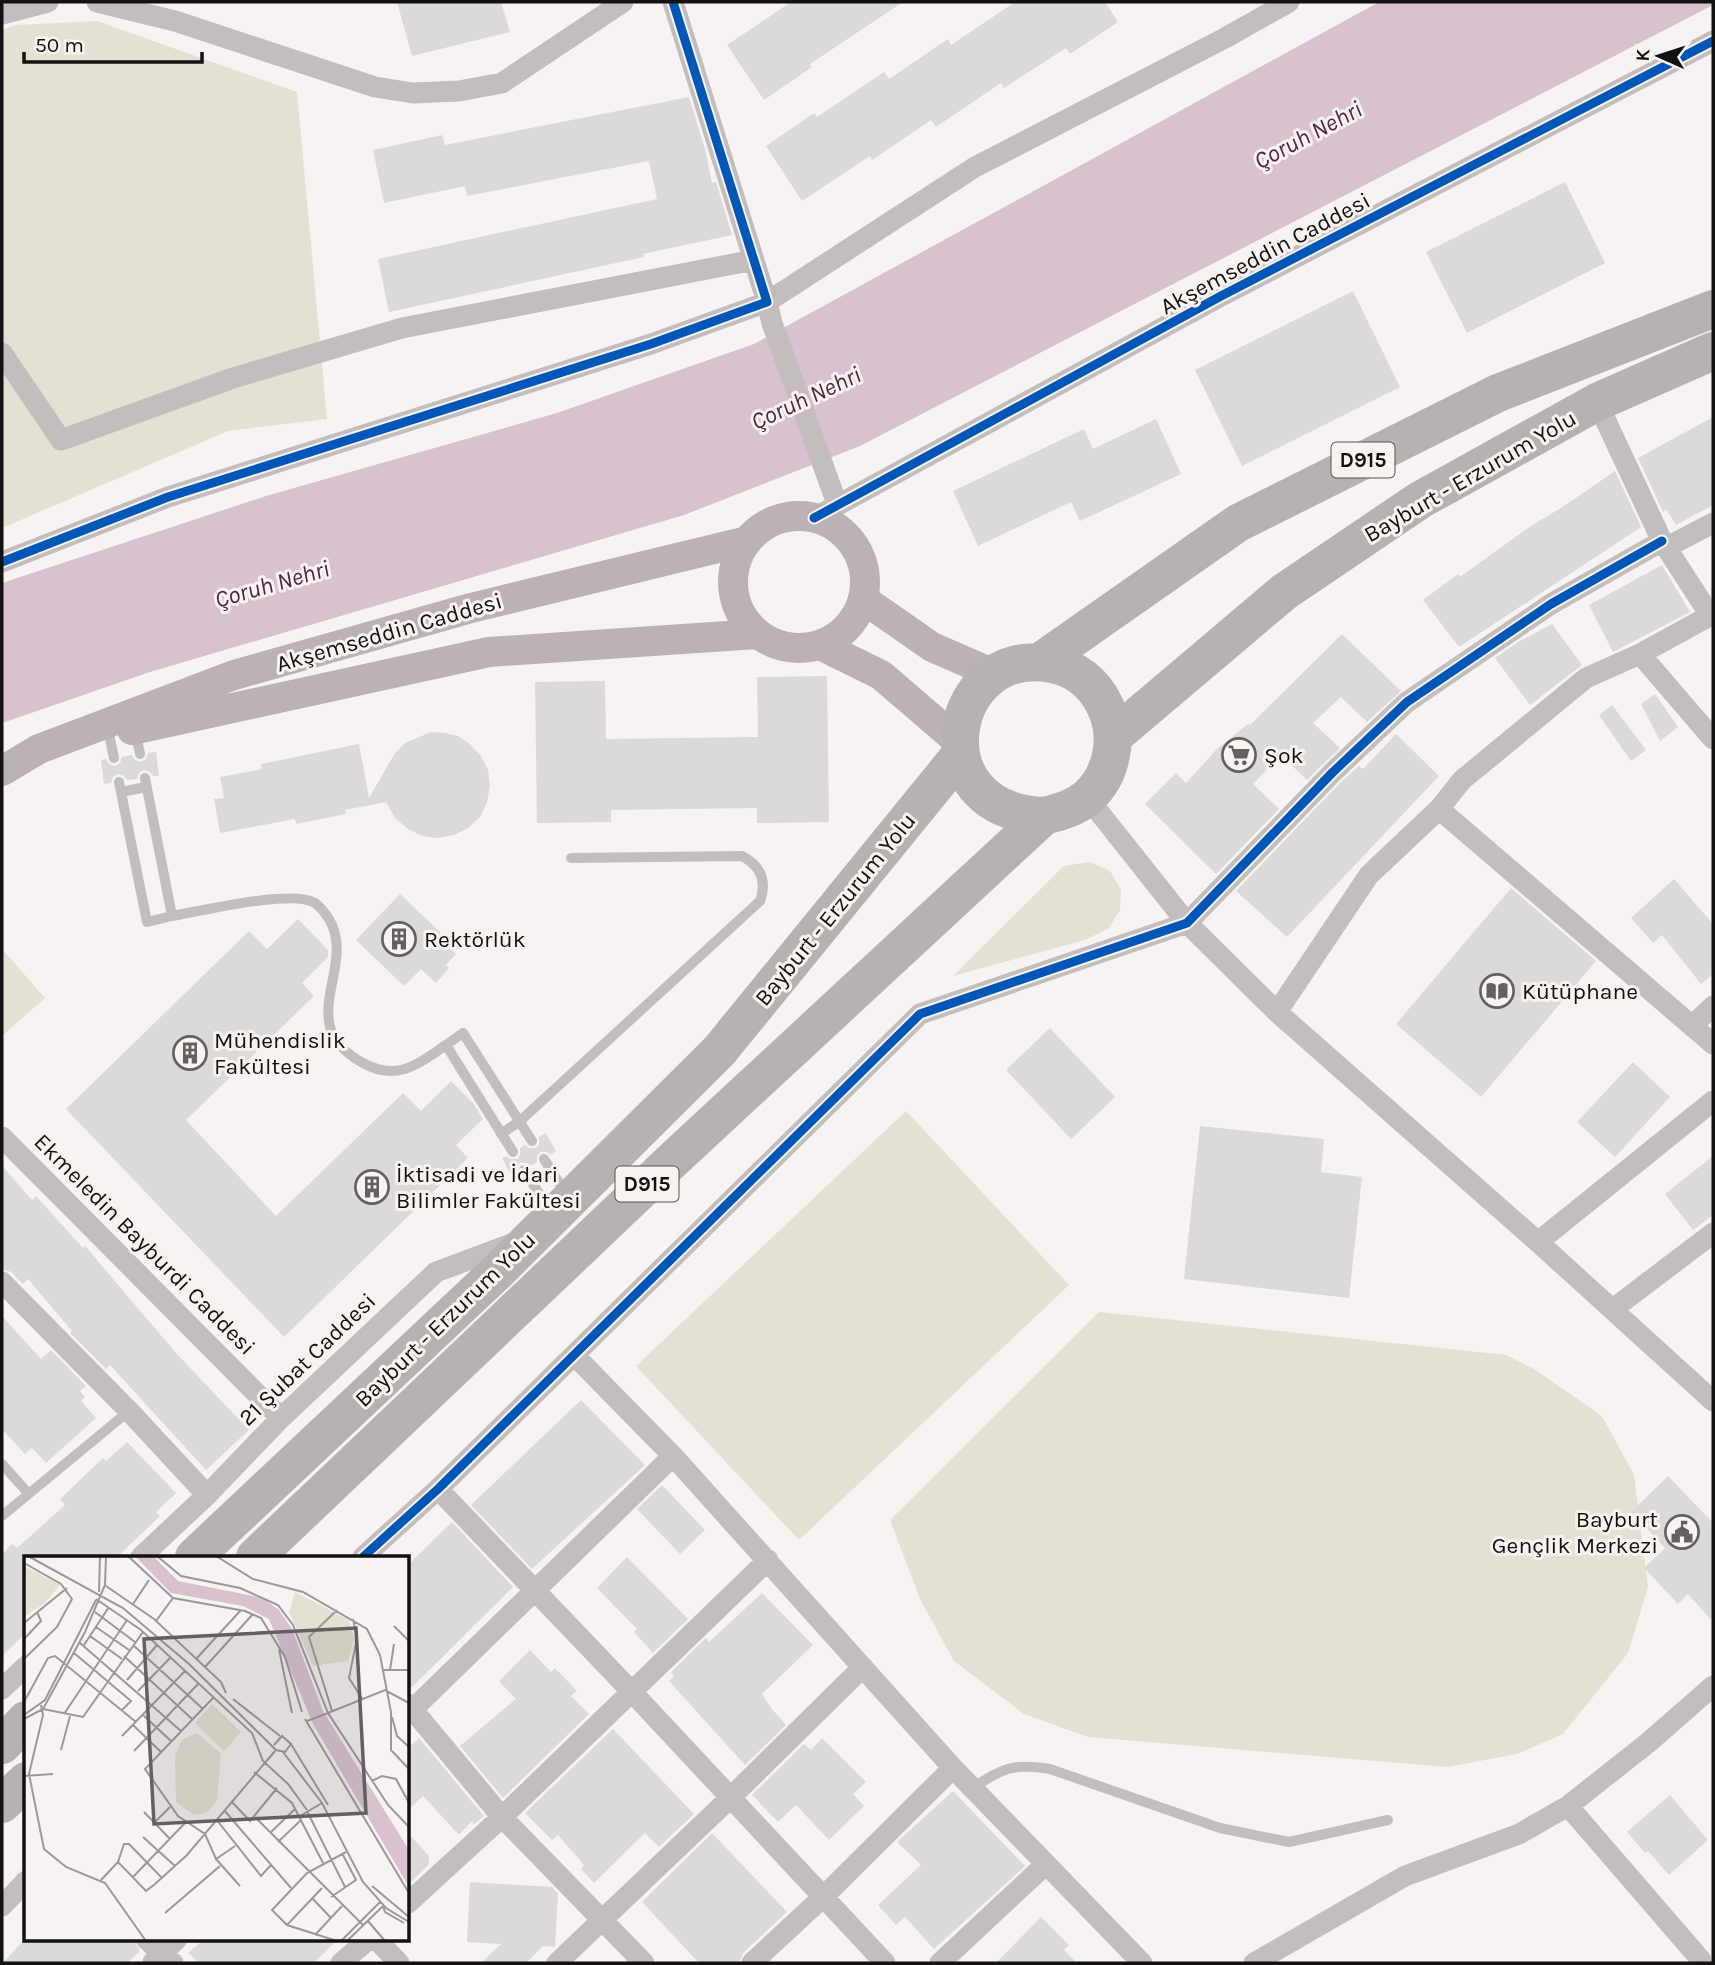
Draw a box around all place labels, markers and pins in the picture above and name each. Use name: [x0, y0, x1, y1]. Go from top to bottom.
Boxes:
supermarket icon: Şok: [1220, 736, 1258, 774]
place label: Şok: [1264, 742, 1303, 769]
building icon: Rektörlük: [380, 920, 418, 958]
place label: Rektörlük: [424, 926, 526, 953]
library icon: Kütüphane: [1478, 972, 1516, 1010]
place label: Kütüphane: [1522, 978, 1638, 1005]
place label: Mühendislik Fakültesi: [214, 1027, 346, 1080]
building icon: Mühendislik Fakültesi: [171, 1034, 209, 1072]
place label: İktisadi ve İdari Bilimler Fakültesi: [396, 1161, 581, 1214]
building icon: İktisadi ve İdari Bilimler Fakültesi: [353, 1168, 391, 1206]
place label: Bayburt Gençlik Merkezi: [1492, 1506, 1658, 1559]
public building icon: Bayburt Gençlik Merkezi: [1663, 1513, 1701, 1551]

